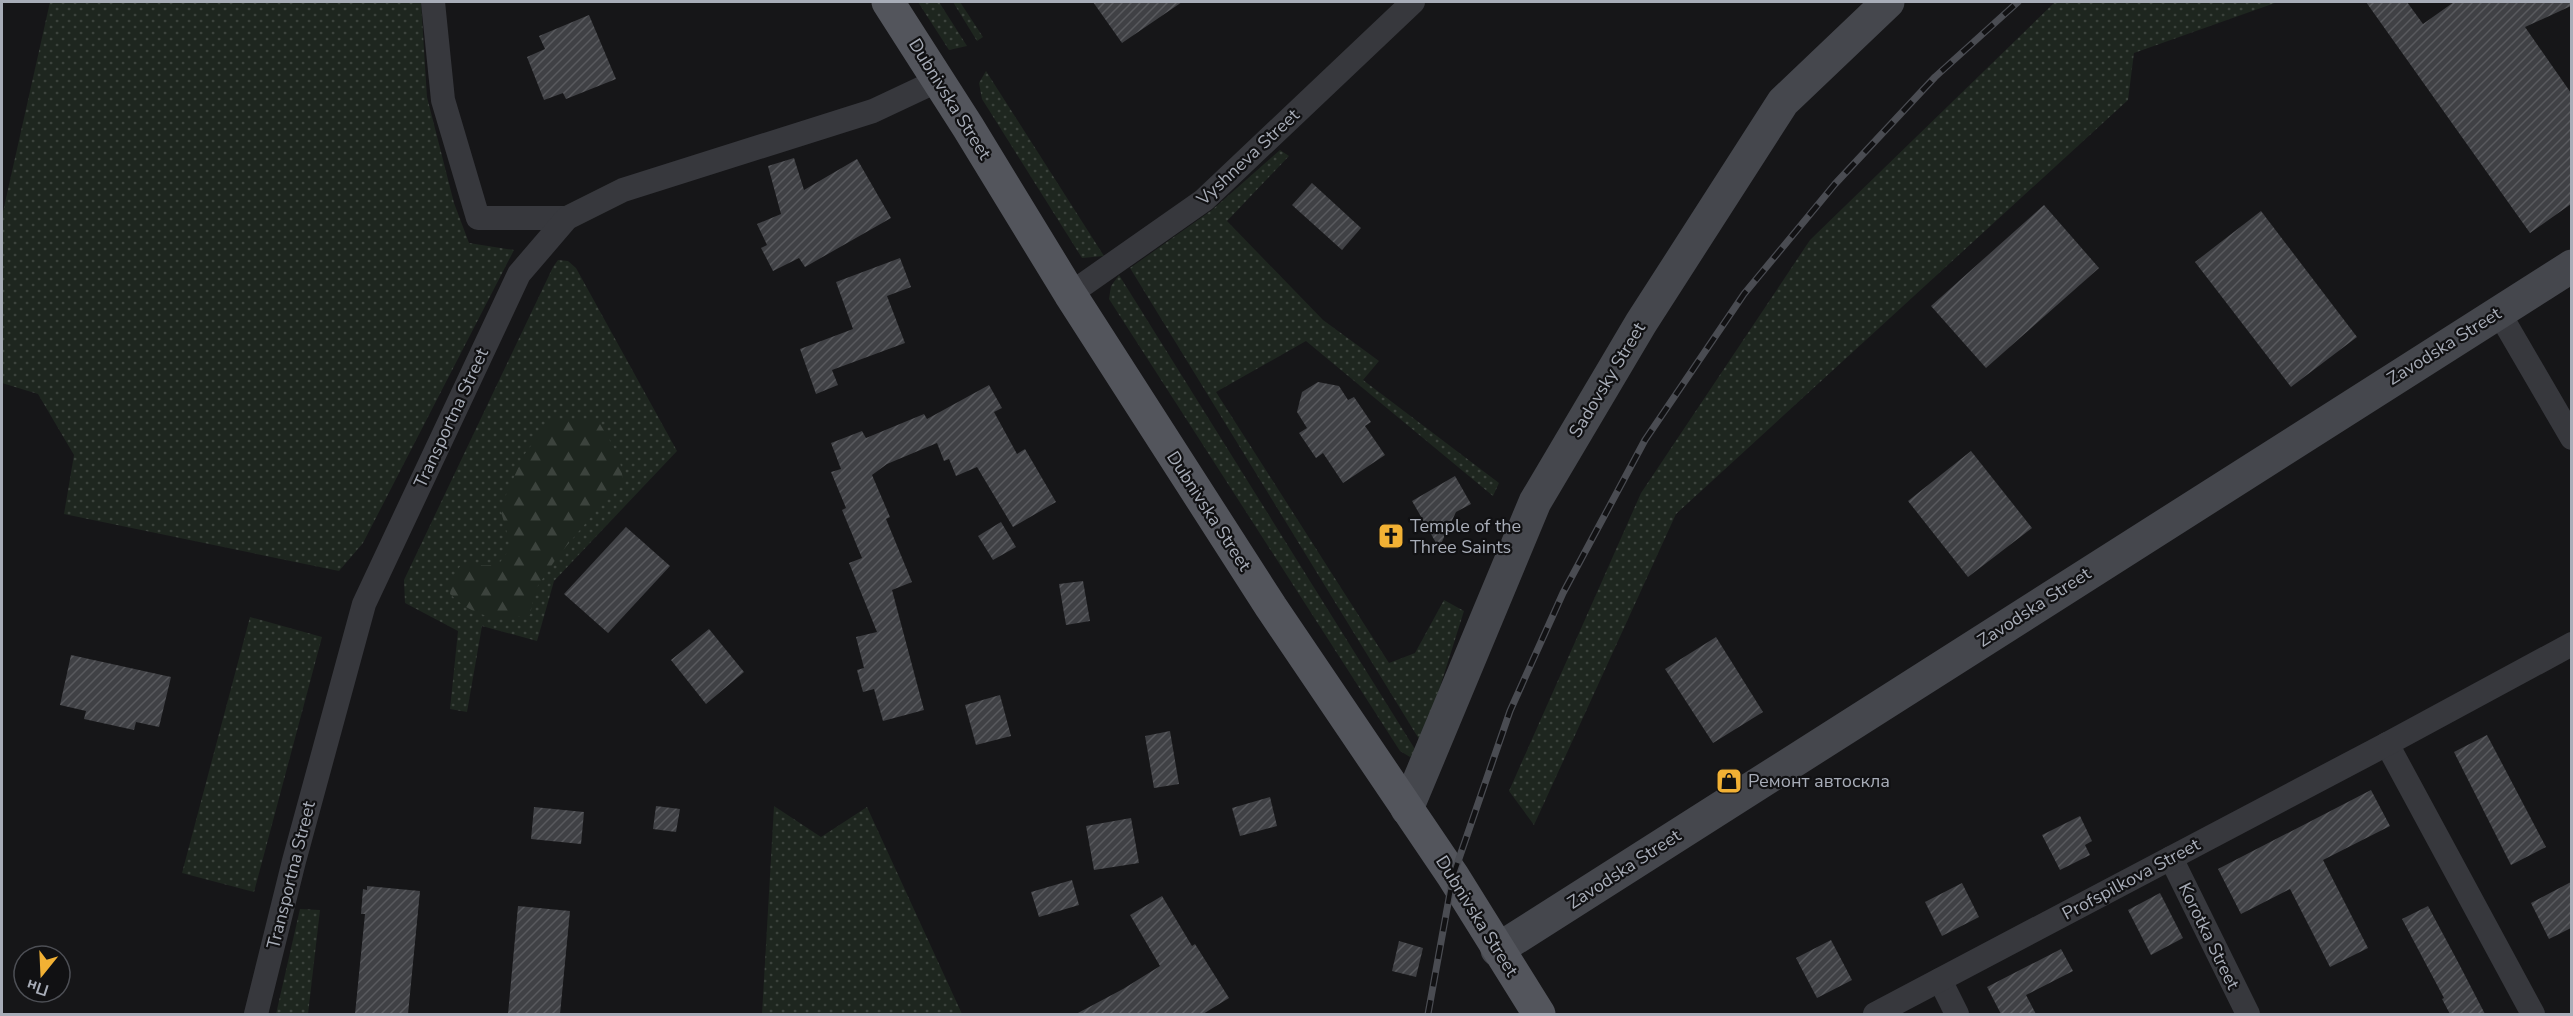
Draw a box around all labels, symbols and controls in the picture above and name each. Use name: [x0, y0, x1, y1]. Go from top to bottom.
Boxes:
street label: Dubnivska Street: [903, 34, 997, 165]
street label: Vyshneva Street: [1191, 103, 1305, 211]
street label: Zavodska Street: [2382, 301, 2506, 391]
street label: Sadovsky Street: [1563, 317, 1651, 442]
street label: Transportna Street: [408, 344, 494, 492]
street label: Dubnivska Street: [1161, 446, 1257, 576]
place label: Temple of the Three Saints: [1410, 514, 1521, 559]
church icon: Temple of the Three Saints: [1376, 521, 1406, 551]
street label: Zavodska Street: [1973, 561, 2096, 653]
shop icon: Ремонт автоскла: [1714, 766, 1744, 796]
place label: Ремонт автоскла: [1748, 769, 1890, 793]
street label: Transportna Street: [261, 798, 321, 951]
street label: Zavodska Street: [1563, 823, 1686, 915]
street label: Profspilkova Street: [2058, 832, 2205, 926]
street label: Dubnivska Street: [1430, 851, 1524, 982]
street label: Korotka Street: [2173, 879, 2245, 994]
north arrow: [12, 944, 72, 1004]
text: Пн: [24, 973, 52, 1001]

